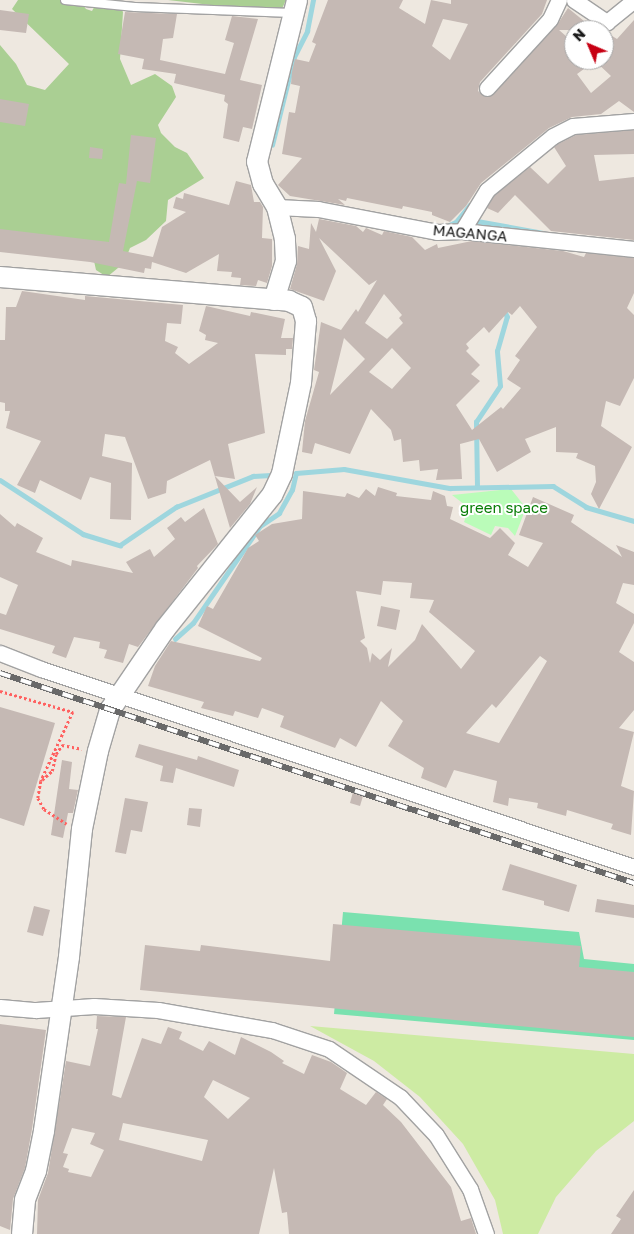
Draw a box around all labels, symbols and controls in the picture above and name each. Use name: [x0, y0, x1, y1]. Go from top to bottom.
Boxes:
north arrow: [564, 20, 614, 70]
text: N: [569, 25, 589, 45]
street label: MAGANGA: [432, 221, 508, 245]
park label: green space: [460, 499, 548, 517]

